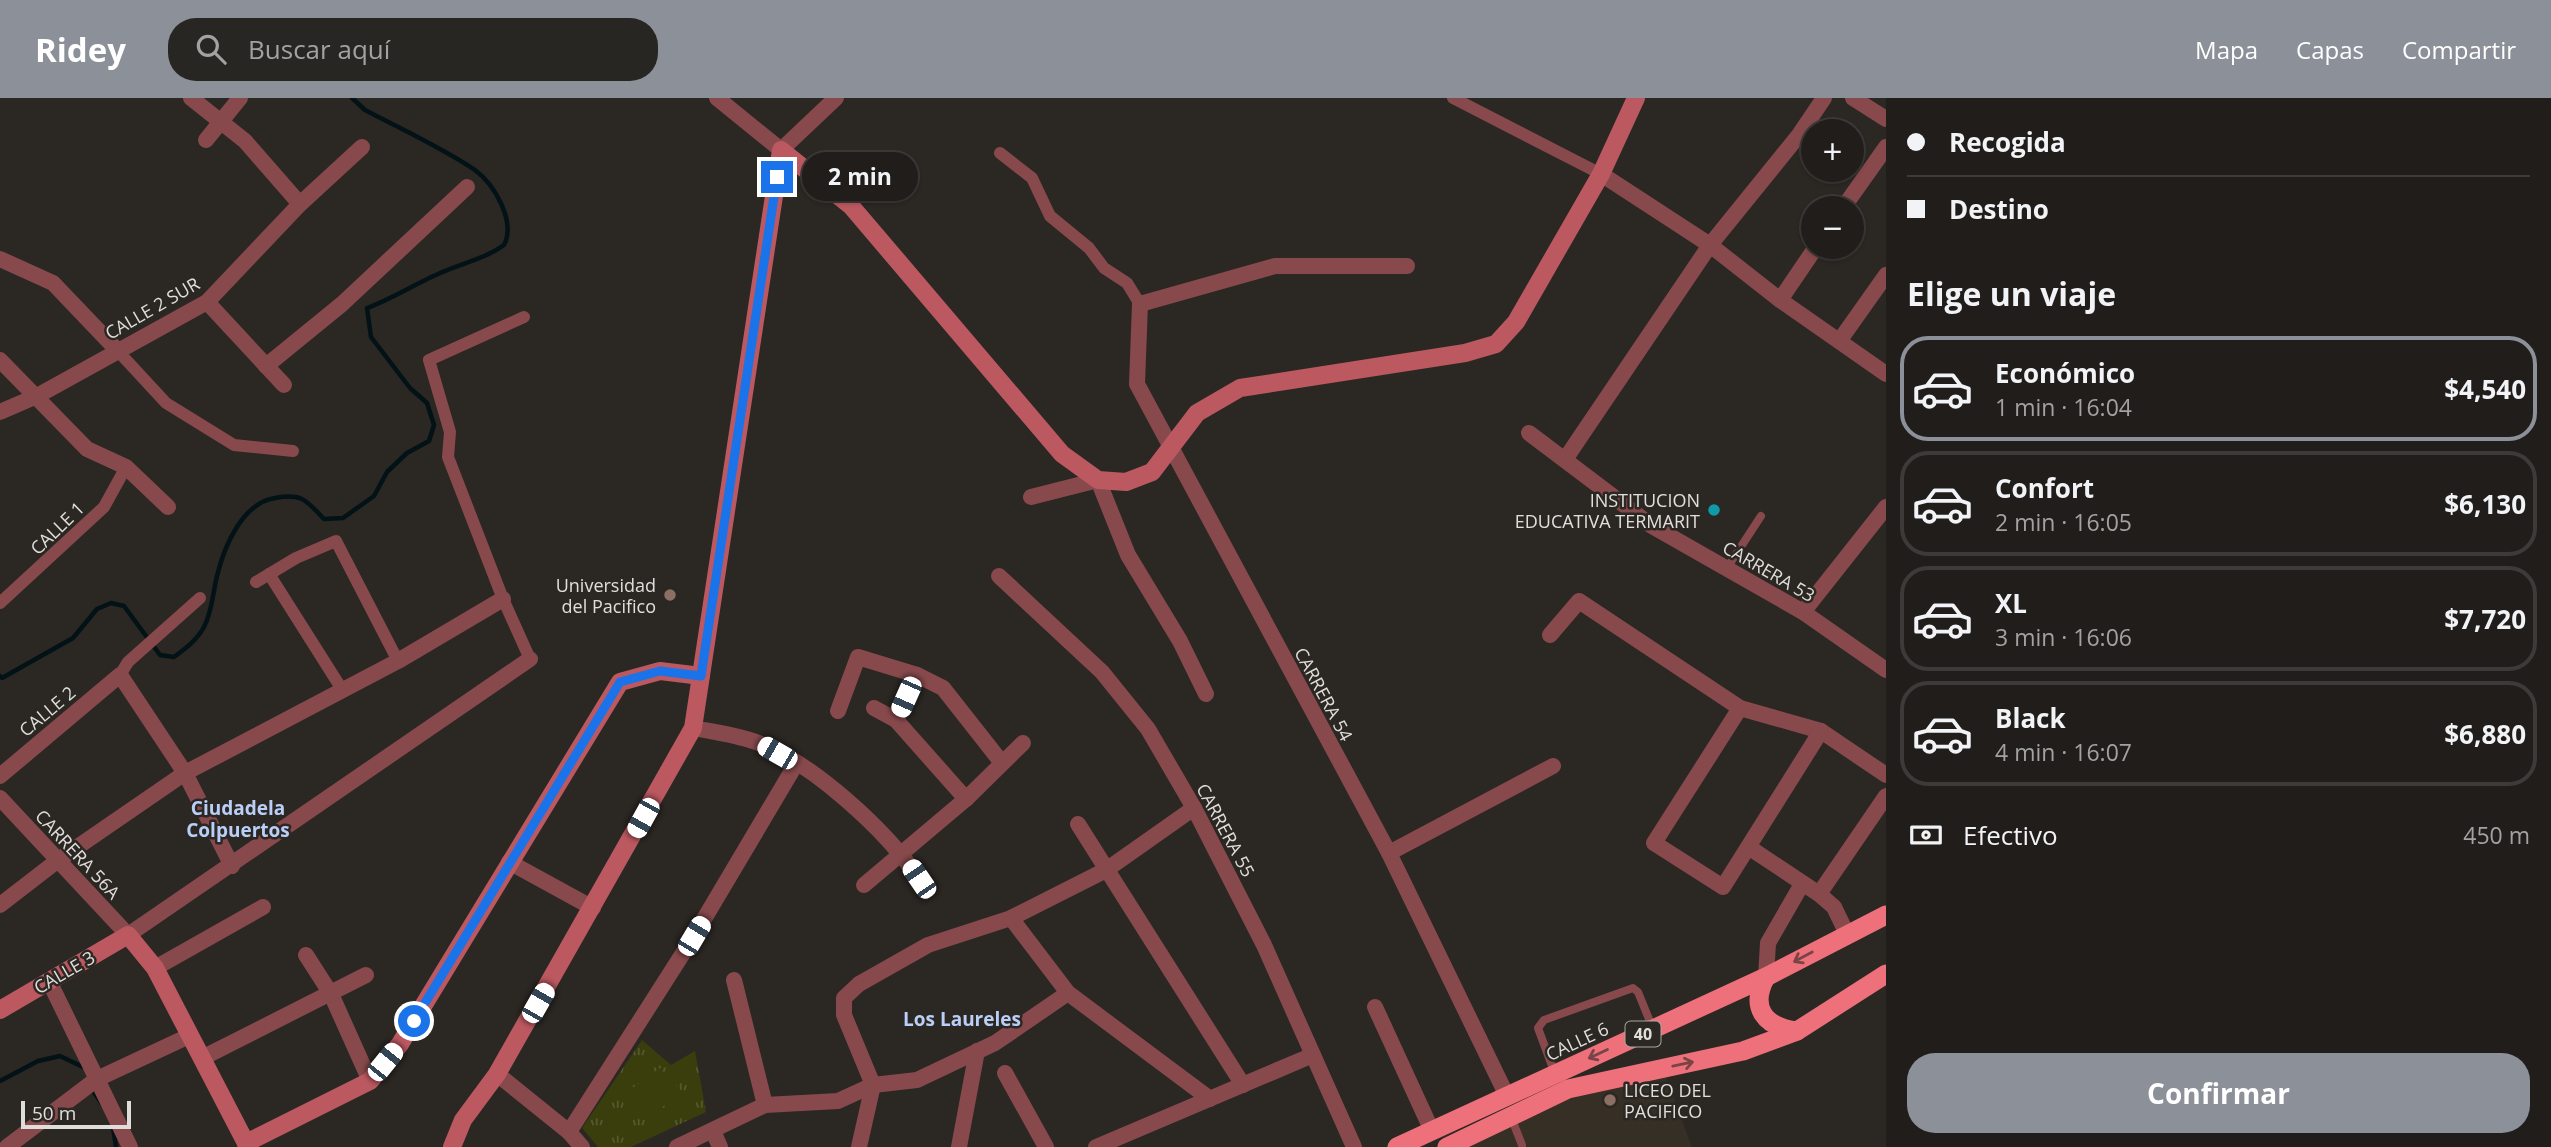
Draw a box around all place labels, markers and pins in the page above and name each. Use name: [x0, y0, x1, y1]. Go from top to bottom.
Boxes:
place label: INSTITUCION EDUCATIVA TERMARIT: [1515, 488, 1700, 533]
marker: INSTITUCION EDUCATIVA TERMARIT: [1706, 502, 1722, 518]
place label: Universidad del Pacifico: [556, 573, 656, 618]
marker: Universidad del Pacifico: [662, 587, 678, 603]
place label: LICEO DEL PACIFICO: [1624, 1078, 1711, 1123]
marker: LICEO DEL PACIFICO: [1602, 1092, 1618, 1108]

